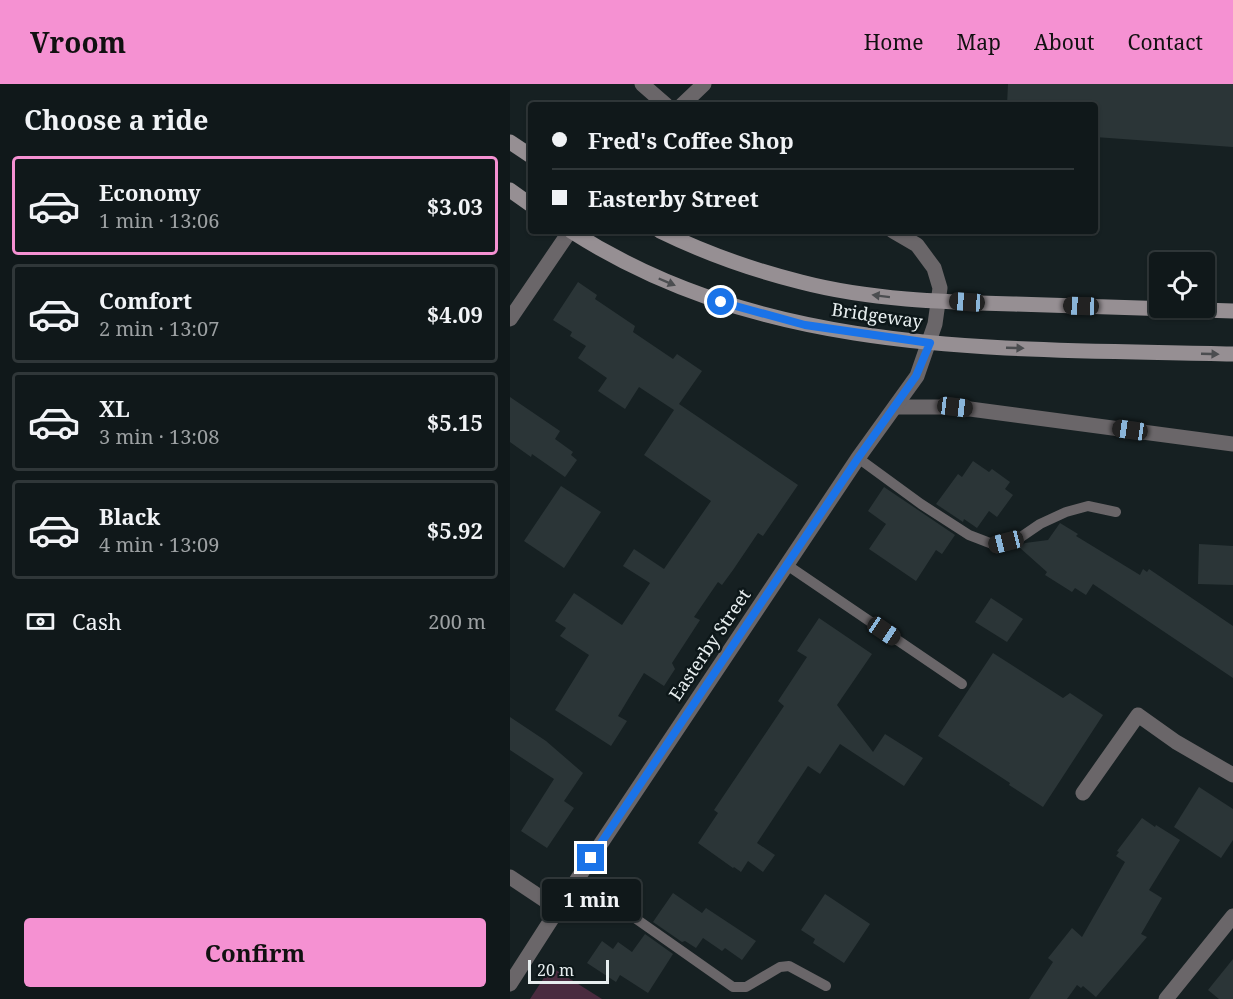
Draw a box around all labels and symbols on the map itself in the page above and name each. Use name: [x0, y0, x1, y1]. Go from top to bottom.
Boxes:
one-way arrow: [658, 277, 676, 287]
route start: [707, 288, 734, 315]
one-way arrow: [871, 291, 890, 301]
car: [948, 292, 986, 312]
car: [1063, 296, 1099, 316]
street label: Bridgeway: [830, 297, 925, 333]
one-way arrow: [1006, 343, 1025, 353]
one-way arrow: [1201, 349, 1220, 358]
car: [936, 396, 974, 418]
car: [1111, 419, 1149, 441]
car: [986, 529, 1026, 555]
street label: Easterby Street: [663, 584, 755, 705]
car: [864, 613, 904, 649]
route end: [577, 844, 604, 871]
callout: 1 min: [542, 879, 640, 921]
scale bar: [528, 957, 609, 984]

